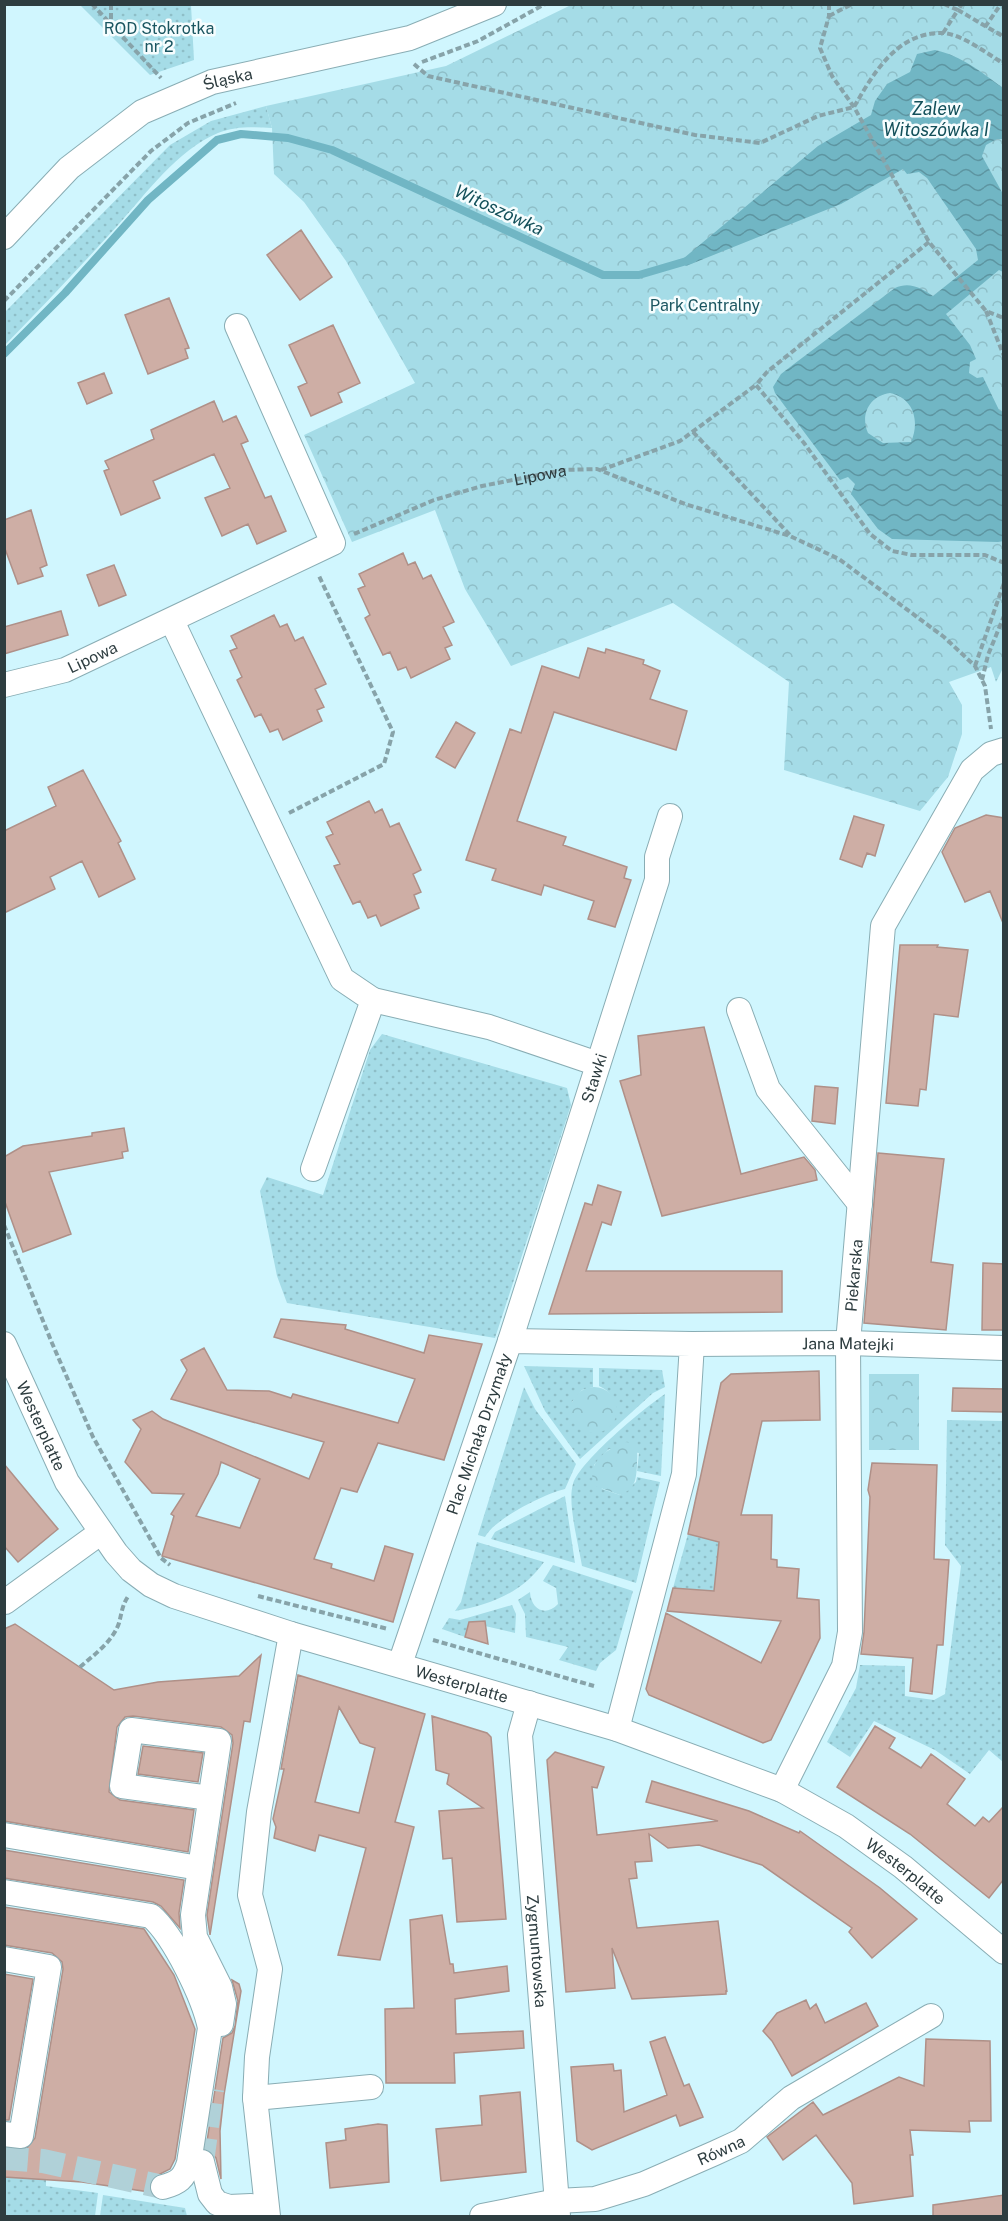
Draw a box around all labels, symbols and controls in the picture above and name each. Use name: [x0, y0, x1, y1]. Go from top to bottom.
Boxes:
park label: ROD Stokrotka nr 2: [104, 19, 214, 56]
street label: Śląska: [200, 64, 254, 95]
water label: Zalew Witoszówka I: [883, 98, 989, 140]
water label: Witoszówka: [451, 180, 547, 239]
park label: Park Centralny: [650, 296, 761, 315]
street label: Lipowa: [512, 461, 568, 490]
street label: Lipowa: [64, 638, 120, 677]
street label: Stawki: [578, 1051, 611, 1105]
street label: Piekarska: [842, 1238, 867, 1313]
street label: Jana Matejki: [802, 1334, 894, 1354]
street label: Plac Michała Drzymały: [443, 1350, 515, 1517]
street label: Westerplatte: [12, 1378, 70, 1474]
street label: Westerplatte: [413, 1662, 510, 1707]
street label: Westerplatte: [862, 1834, 949, 1909]
street label: Zygmuntowska: [523, 1894, 551, 2008]
street label: Równa: [695, 2132, 748, 2169]

